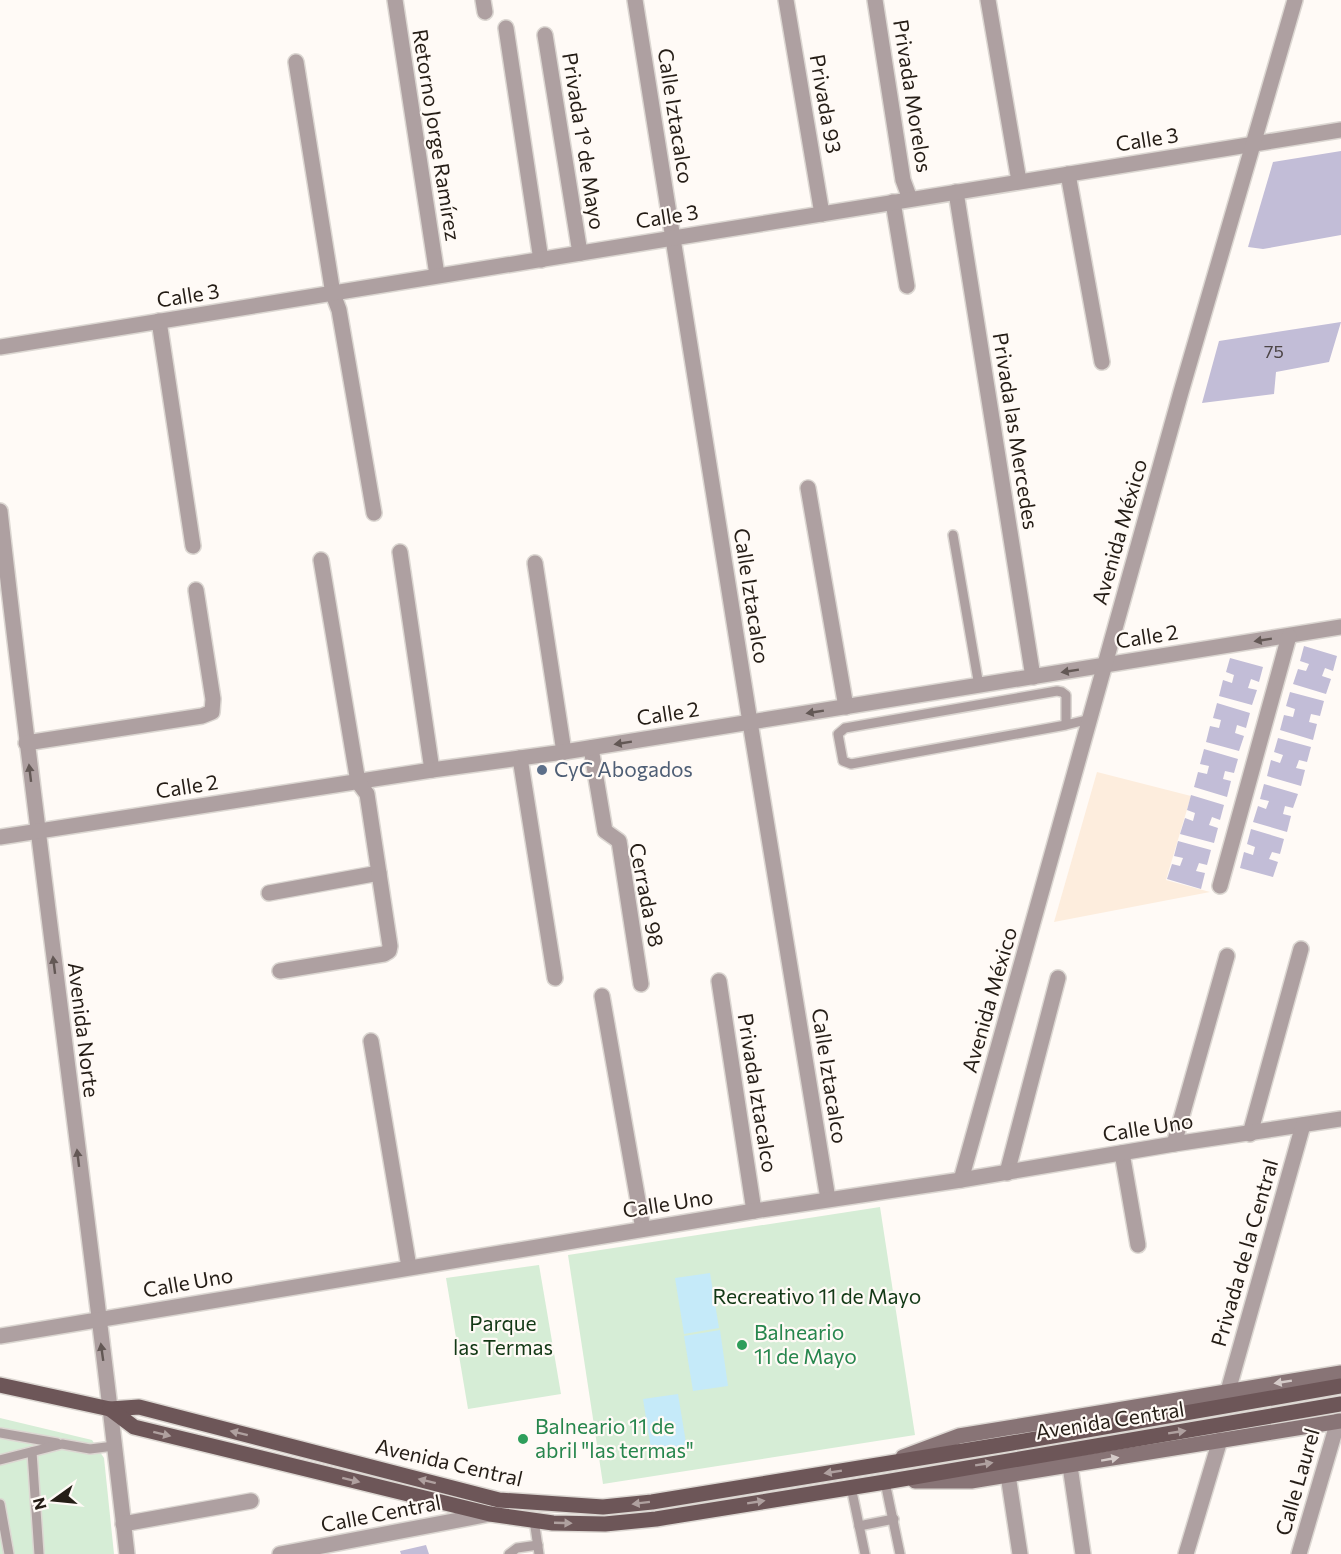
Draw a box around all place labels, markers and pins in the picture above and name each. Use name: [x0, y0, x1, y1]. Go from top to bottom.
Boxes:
place label: CyC Abogados: [554, 756, 693, 781]
marker: CyC Abogados: [535, 763, 549, 777]
place label: Balneario 11 de Mayo: [754, 1319, 857, 1368]
marker: Balneario 11 de Mayo: [735, 1338, 749, 1352]
place label: Balneario 11 de abril "las termas": [535, 1413, 694, 1462]
marker: Balneario 11 de abril "las termas": [516, 1432, 530, 1446]

